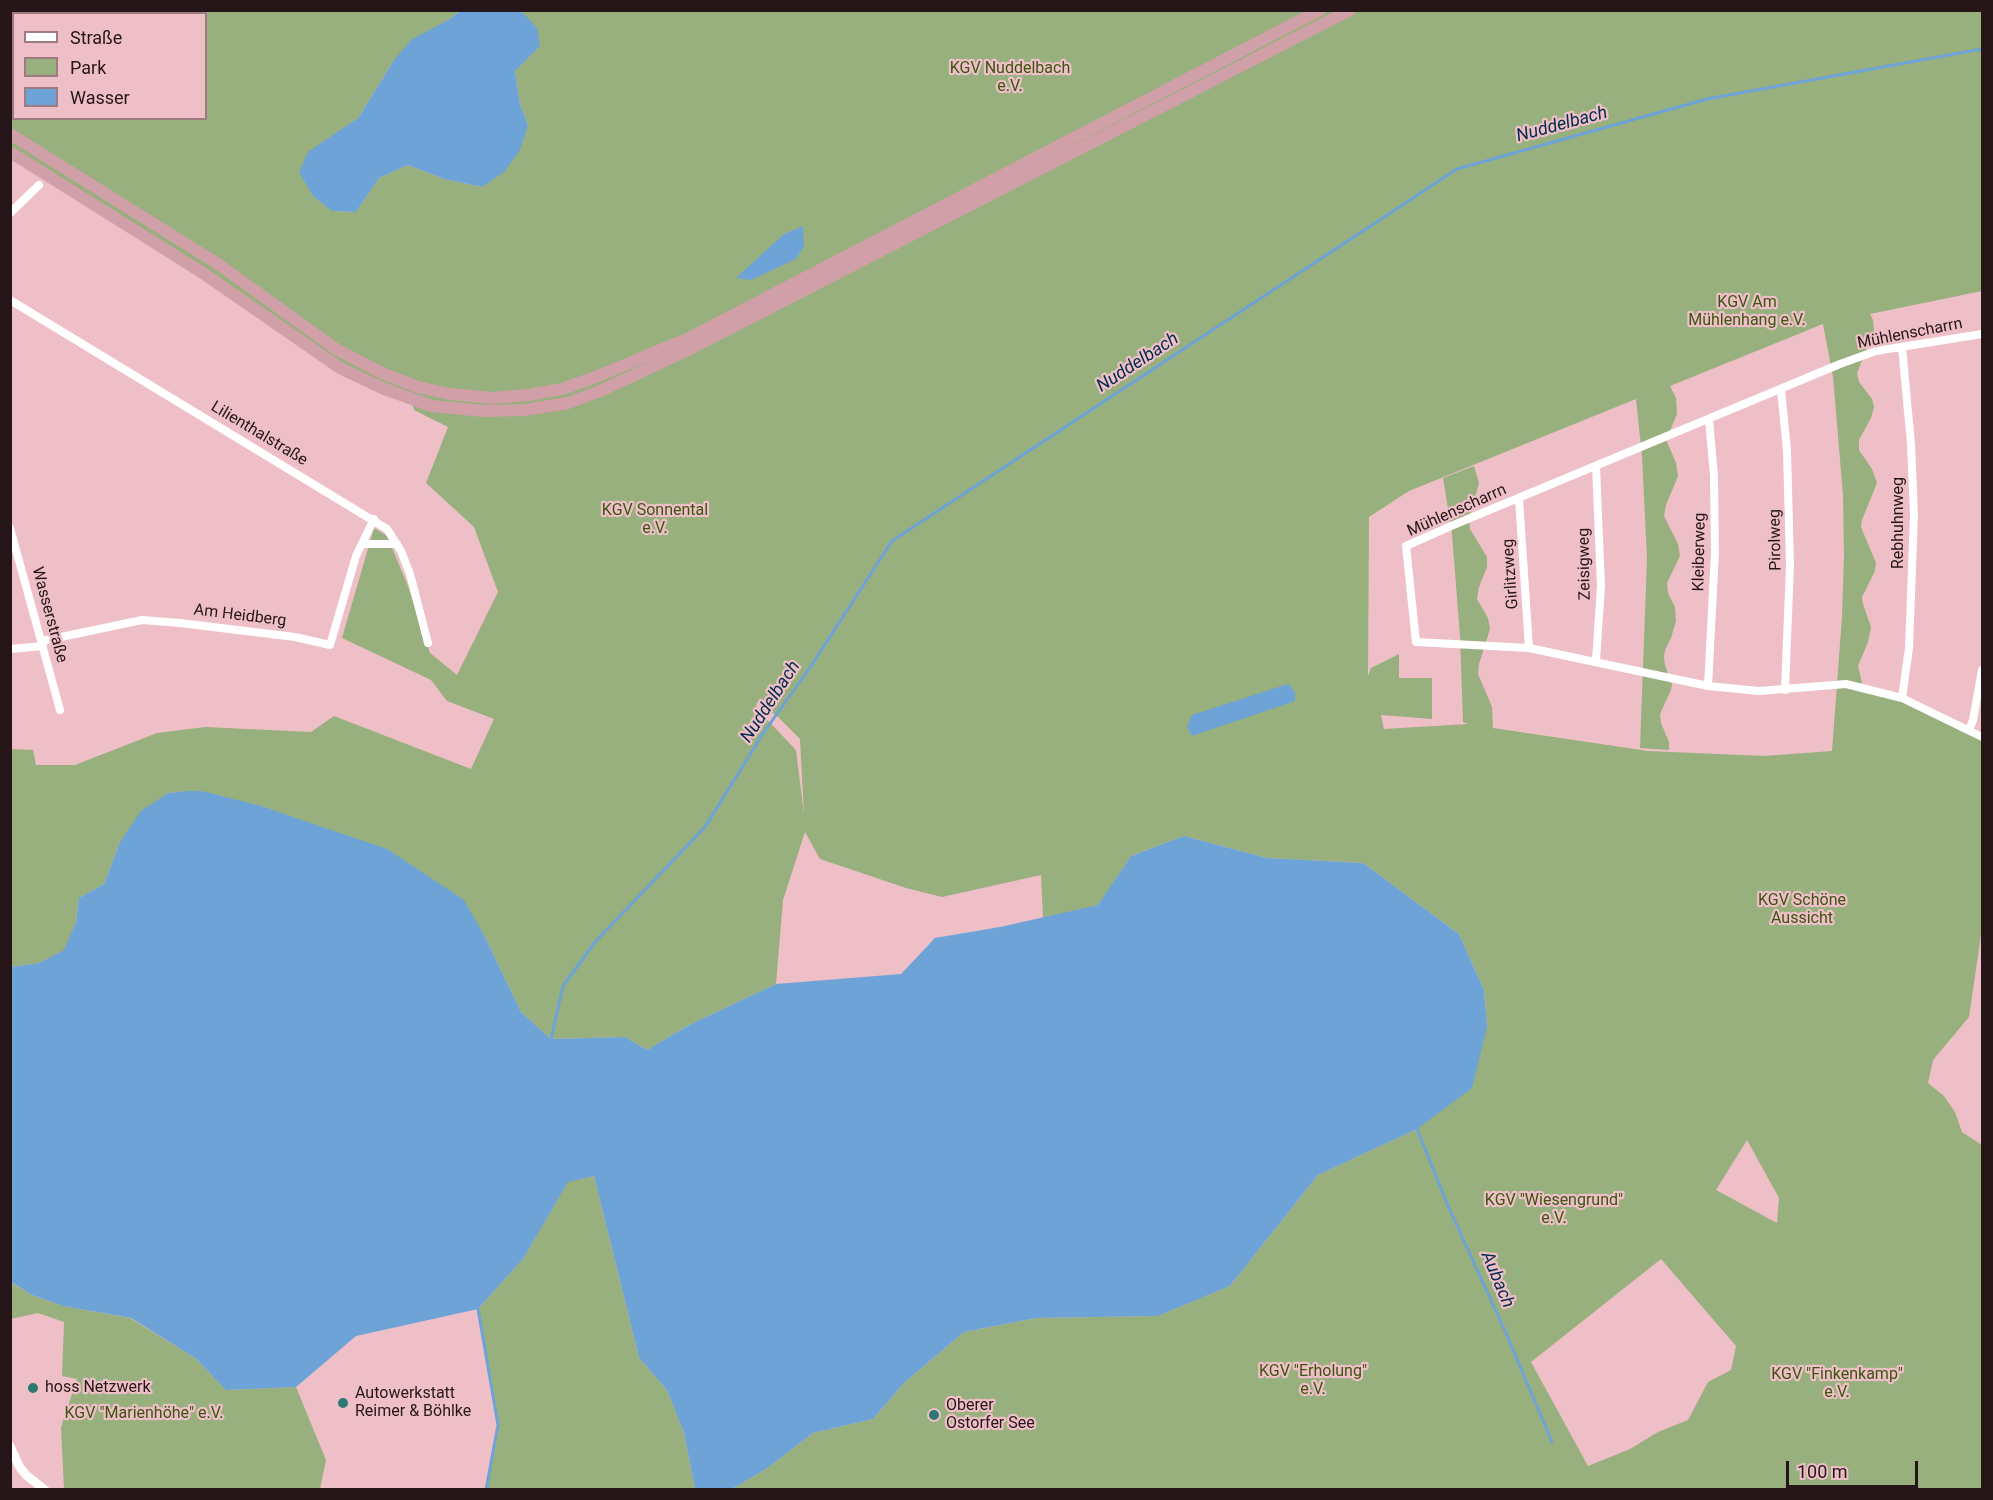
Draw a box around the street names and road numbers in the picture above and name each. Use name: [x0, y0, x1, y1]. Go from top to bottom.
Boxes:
street label: Mühlenscharrn: [1856, 314, 1964, 354]
street label: Lilienthalstraße: [207, 398, 311, 470]
street label: Rebhuhnweg: [1889, 477, 1909, 569]
street label: Mühlenscharrn: [1404, 481, 1510, 541]
street label: Pirolweg: [1766, 509, 1786, 571]
street label: Kleiberweg: [1690, 512, 1710, 592]
street label: Zeisigweg: [1575, 528, 1595, 600]
street label: Girlitzweg: [1499, 538, 1523, 610]
street label: Wasserstraße: [27, 565, 71, 665]
street label: Am Heidberg: [193, 601, 287, 631]

